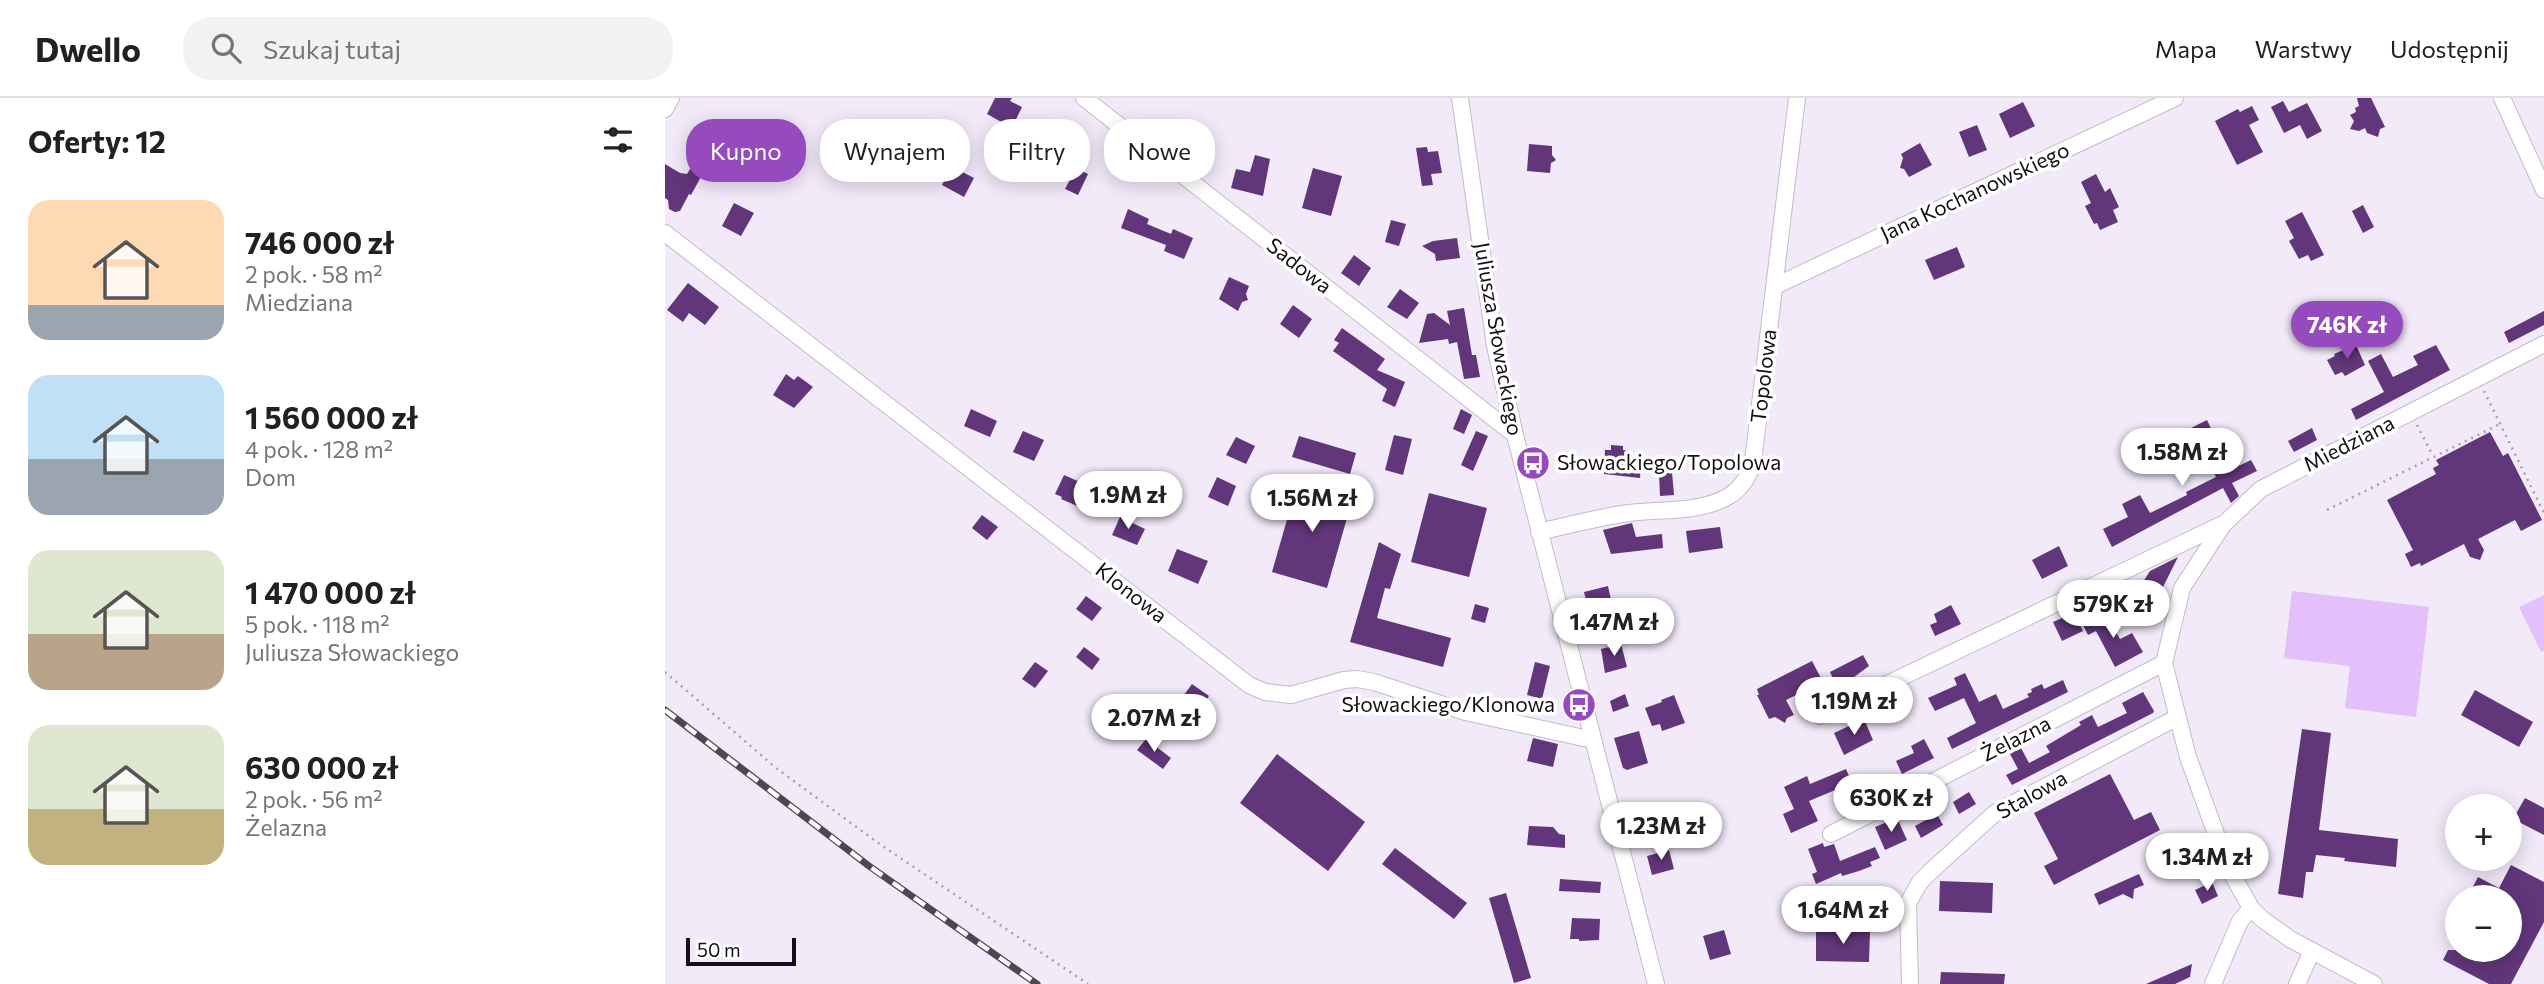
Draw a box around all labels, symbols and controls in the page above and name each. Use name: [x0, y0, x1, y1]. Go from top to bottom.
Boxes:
search box: [183, 17, 673, 80]
text: Dwello: [35, 28, 141, 69]
icon: search: [207, 29, 245, 67]
text: Szukaj tutaj: [263, 33, 401, 64]
text: Mapa: [2155, 34, 2217, 63]
text: Warstwy: [2255, 34, 2352, 63]
text: Udostępnij: [2390, 34, 2509, 63]
chip: Kupno: [686, 119, 806, 182]
chip: Wynajem: [820, 119, 970, 182]
chip: Filtry: [984, 119, 1090, 182]
chip: Nowe: [1104, 119, 1215, 182]
icon: filters: [599, 121, 637, 159]
text: Oferty: 12: [28, 122, 166, 159]
street label: Jana Kochanowskiego: [1876, 136, 2073, 245]
text: 746 000 zł: [245, 223, 394, 260]
icon: home: [84, 228, 168, 312]
street label: Sadowa: [1263, 232, 1337, 298]
street label: Juliusza Słowackiego: [1470, 240, 1529, 437]
text: 2 pok. · 58 m²: [245, 260, 383, 288]
text: Miedziana: [245, 288, 353, 316]
pin: 746K zł: [2282, 302, 2412, 361]
text: 746K zł: [2307, 310, 2387, 338]
street label: Topolowa: [1744, 327, 1781, 424]
text: 1 560 000 zł: [245, 398, 418, 435]
icon: home: [84, 403, 168, 487]
street label: Miedziana: [2299, 409, 2398, 476]
pin: 1.58M zł: [2110, 428, 2254, 488]
text: 4 pok. · 128 m²: [245, 435, 393, 463]
text: 1.58M zł: [2137, 437, 2227, 465]
bus stop icon: Słowackiego/Topolowa: [1514, 444, 1552, 482]
place label: Słowackiego/Topolowa: [1557, 449, 1781, 474]
text: Dom: [245, 463, 296, 491]
pin: 1.9M zł: [1063, 472, 1193, 531]
pin: 1.56M zł: [1240, 474, 1384, 534]
text: 1.9M zł: [1090, 480, 1166, 508]
text: 1.56M zł: [1267, 483, 1357, 511]
street label: Klonowa: [1091, 556, 1173, 627]
text: 1 470 000 zł: [245, 573, 416, 610]
icon: home: [84, 578, 168, 662]
pin: 579K zł: [2048, 580, 2178, 640]
text: 579K zł: [2073, 589, 2153, 617]
pin: 1.47M zł: [1542, 598, 1686, 658]
text: 1.47M zł: [1569, 607, 1659, 635]
text: 5 pok. · 118 m²: [245, 610, 389, 638]
text: Juliusza Słowackiego: [245, 638, 459, 666]
pin: 1.19M zł: [1782, 678, 1926, 737]
bus stop icon: Słowackiego/Klonowa: [1560, 686, 1598, 724]
text: 1.19M zł: [1811, 686, 1897, 714]
place label: Słowackiego/Klonowa: [1342, 691, 1555, 716]
pin: 2.07M zł: [1082, 694, 1226, 754]
text: 2.07M zł: [1107, 703, 1201, 731]
street label: Żelazna: [1976, 710, 2054, 766]
text: 630 000 zł: [245, 748, 398, 785]
icon: home: [84, 753, 168, 837]
street label: Stalowa: [1992, 764, 2071, 823]
pin: 630K zł: [1826, 774, 1956, 834]
text: 630K zł: [1849, 783, 1933, 811]
text: 2 pok. · 56 m²: [245, 785, 383, 813]
map controls: [2445, 794, 2522, 962]
button: +: [2445, 794, 2522, 871]
pin: 1.23M zł: [1589, 802, 1733, 862]
text: 1.23M zł: [1616, 811, 1706, 839]
text: Żelazna: [245, 813, 327, 841]
pin: 1.34M zł: [2135, 834, 2279, 893]
text: 1.34M zł: [2162, 842, 2252, 870]
button: −: [2445, 885, 2522, 962]
pin: 1.64M zł: [1771, 886, 1915, 946]
text: 1.64M zł: [1797, 895, 1889, 923]
scale bar: [686, 935, 796, 967]
text: 50 m: [697, 938, 741, 961]

